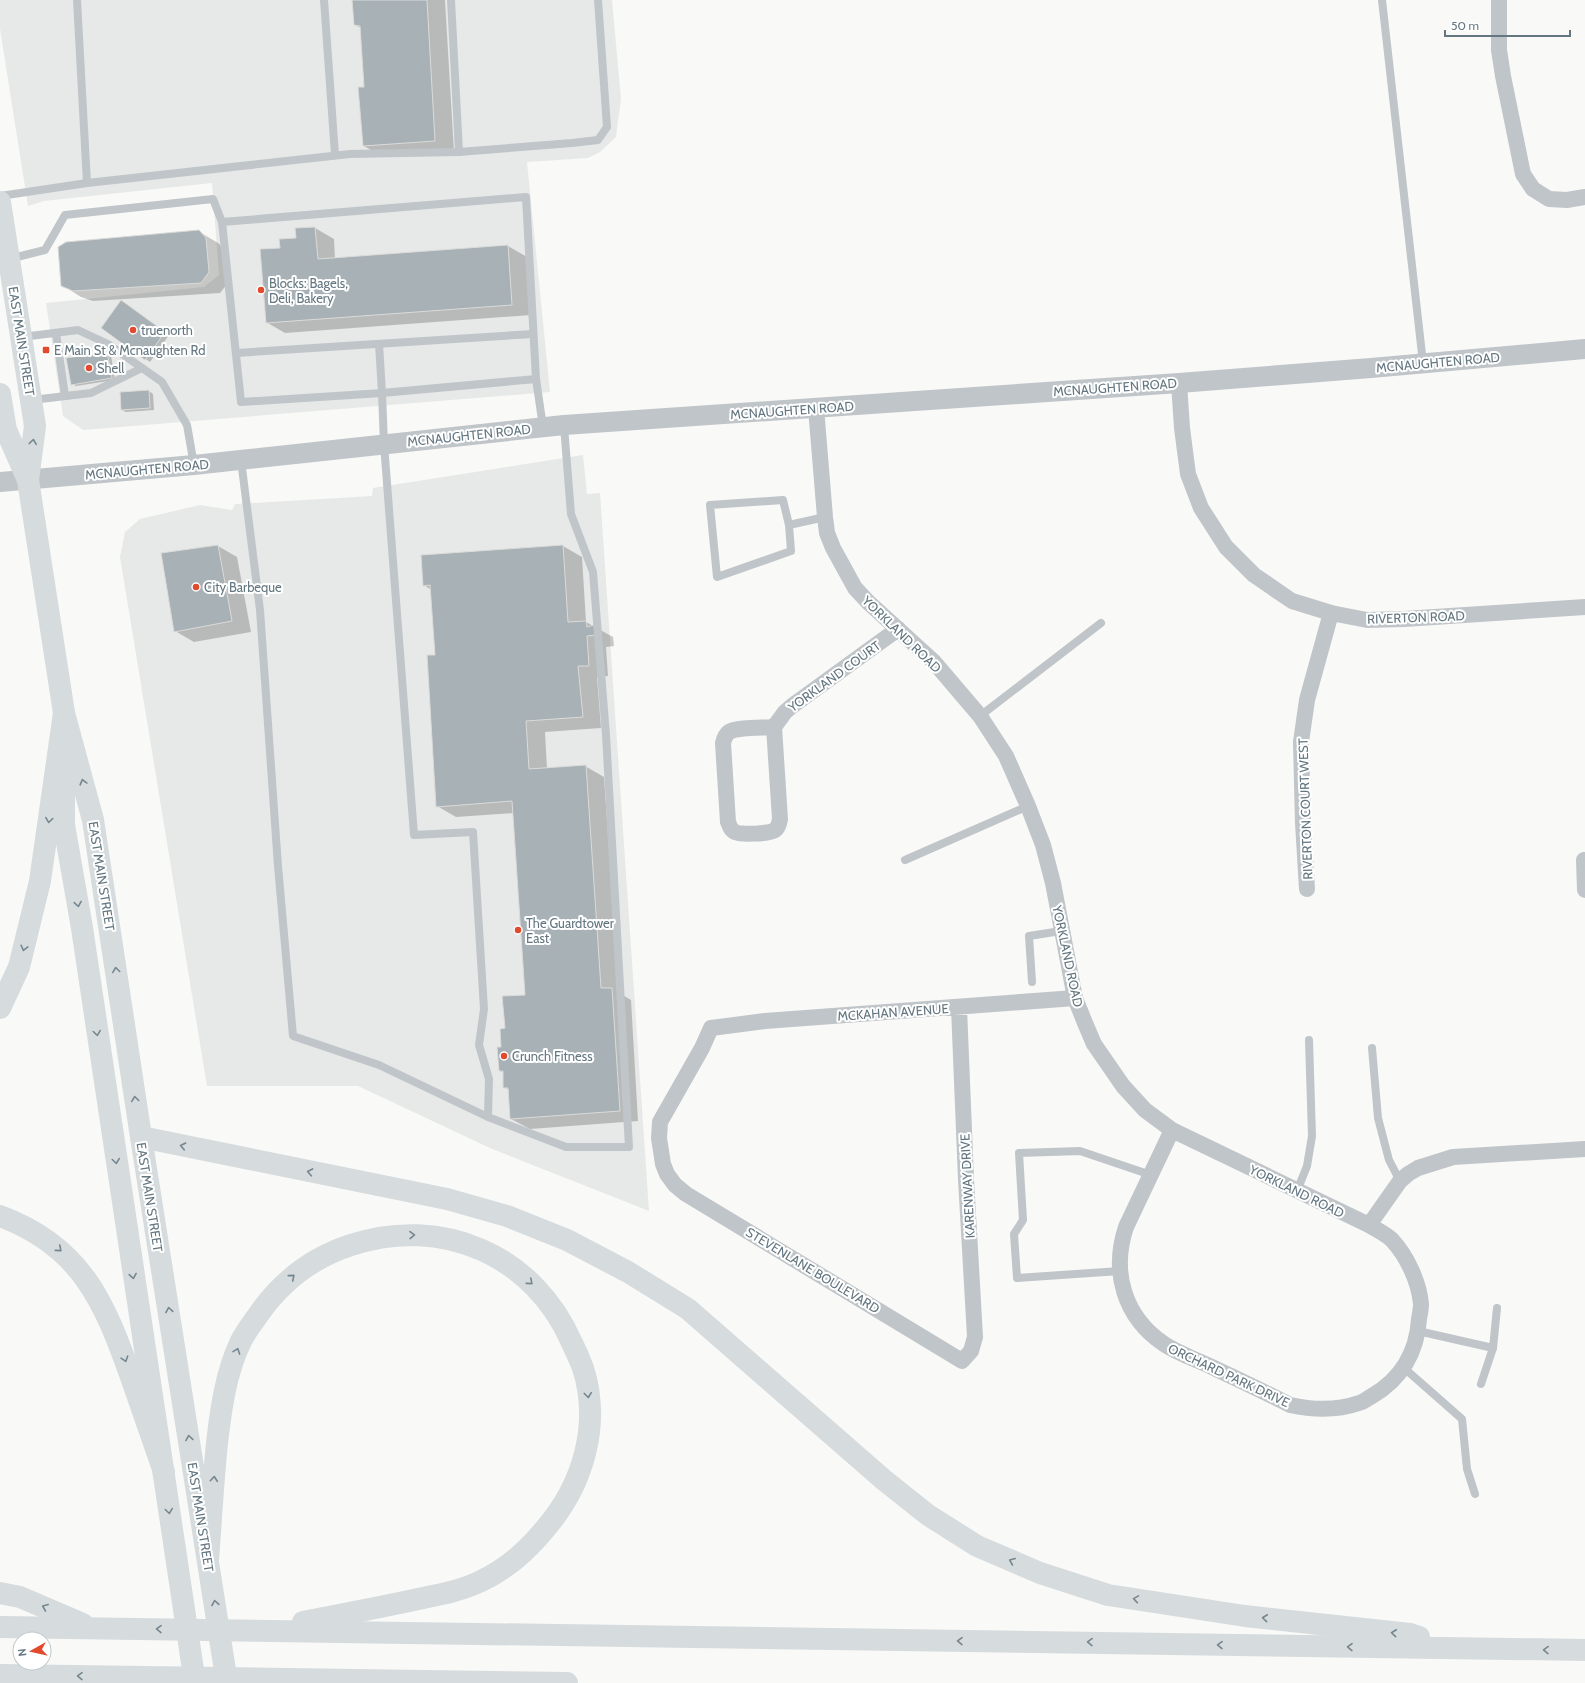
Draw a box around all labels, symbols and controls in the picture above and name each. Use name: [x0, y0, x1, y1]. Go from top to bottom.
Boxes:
scale bar: [1445, 12, 1570, 38]
text: 50 m: [1451, 18, 1479, 33]
place label: Blocks: Bagels, Deli, Bakery: [269, 275, 348, 306]
street label: EAST MAIN STREET: [5, 285, 39, 397]
marker: Blocks: Bagels, Deli, Bakery: [256, 285, 266, 295]
place label: truenorth: [141, 322, 193, 338]
marker: truenorth: [128, 325, 138, 335]
place label: E Main St & Mcnaughten Rd: [54, 342, 205, 358]
marker: E Main St & Mcnaughten Rd: [41, 345, 51, 355]
street label: MCNAUGHTEN ROAD: [1375, 349, 1501, 375]
place label: Shell: [97, 360, 124, 376]
marker: Shell: [84, 363, 94, 373]
street label: MCNAUGHTEN ROAD: [1053, 375, 1177, 399]
street label: MCNAUGHTEN ROAD: [730, 398, 854, 422]
street label: MCNAUGHTEN ROAD: [406, 421, 532, 449]
one-way arrow: [28, 439, 37, 445]
street label: MCNAUGHTEN ROAD: [84, 456, 210, 482]
place label: City Barbeque: [204, 579, 282, 595]
marker: City Barbeque: [191, 582, 201, 592]
street label: YORKLAND ROAD: [859, 592, 945, 676]
street label: RIVERTON ROAD: [1367, 607, 1465, 627]
street label: YORKLAND COURT: [784, 637, 883, 715]
street label: RIVERTON COURT WEST: [1295, 738, 1315, 880]
one-way arrow: [79, 779, 88, 786]
one-way arrow: [45, 817, 54, 824]
street label: EAST MAIN STREET: [85, 820, 119, 932]
one-way arrow: [73, 901, 81, 907]
street label: YORKLAND ROAD: [1049, 903, 1087, 1008]
place label: The Guardtower East: [526, 915, 615, 946]
marker: The Guardtower East: [513, 925, 523, 935]
one-way arrow: [20, 945, 28, 951]
one-way arrow: [112, 967, 121, 973]
street label: MCKAHAN AVENUE: [837, 1000, 949, 1024]
one-way arrow: [92, 1030, 101, 1036]
place label: Crunch Fitness: [512, 1048, 593, 1064]
marker: Crunch Fitness: [499, 1051, 509, 1061]
one-way arrow: [131, 1096, 140, 1102]
street label: KARENWAY DRIVE: [956, 1133, 978, 1239]
street label: EAST MAIN STREET: [133, 1141, 167, 1253]
one-way arrow: [180, 1143, 186, 1151]
one-way arrow: [111, 1158, 120, 1165]
street label: YORKLAND ROAD: [1246, 1161, 1347, 1221]
one-way arrow: [307, 1168, 314, 1176]
street label: STEVENLANE BOULEVARD: [743, 1224, 883, 1316]
one-way arrow: [409, 1231, 415, 1239]
one-way arrow: [54, 1245, 61, 1252]
one-way arrow: [128, 1273, 137, 1279]
one-way arrow: [287, 1274, 295, 1281]
one-way arrow: [526, 1277, 533, 1284]
one-way arrow: [165, 1306, 173, 1313]
street label: ORCHARD PARK DRIVE: [1166, 1340, 1292, 1410]
one-way arrow: [232, 1348, 241, 1355]
one-way arrow: [120, 1356, 128, 1363]
one-way arrow: [583, 1392, 592, 1398]
one-way arrow: [185, 1435, 194, 1441]
street label: EAST MAIN STREET: [184, 1461, 218, 1573]
one-way arrow: [209, 1476, 218, 1482]
one-way arrow: [164, 1508, 173, 1514]
one-way arrow: [1009, 1558, 1016, 1566]
one-way arrow: [1133, 1595, 1139, 1604]
one-way arrow: [211, 1600, 219, 1606]
one-way arrow: [41, 1604, 48, 1612]
one-way arrow: [1262, 1614, 1268, 1623]
one-way arrow: [156, 1625, 162, 1633]
one-way arrow: [1391, 1628, 1397, 1637]
north arrow: [12, 1631, 52, 1671]
one-way arrow: [957, 1637, 963, 1645]
one-way arrow: [1087, 1638, 1093, 1647]
one-way arrow: [1217, 1640, 1223, 1649]
one-way arrow: [1347, 1643, 1353, 1651]
one-way arrow: [1543, 1646, 1549, 1654]
text: N: [15, 1648, 30, 1657]
one-way arrow: [77, 1672, 83, 1680]

